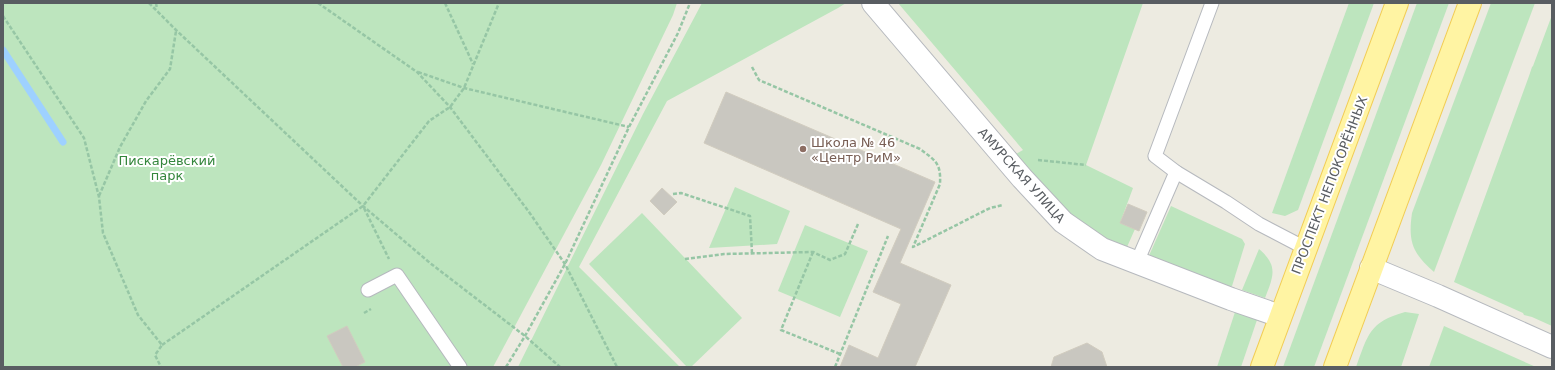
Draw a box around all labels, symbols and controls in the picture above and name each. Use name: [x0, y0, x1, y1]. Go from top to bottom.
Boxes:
street label: ПРОСПЕКТ НЕПОКОРЁННЫХ: [1288, 94, 1370, 276]
street label: АМУРСКАЯ УЛИЦА: [975, 125, 1068, 226]
place label: Школа № 46 «Центр РиМ»: [811, 135, 901, 165]
marker: Школа № 46 «Центр РиМ»: [798, 144, 808, 154]
park label: Пискарёвский парк: [119, 153, 216, 183]

